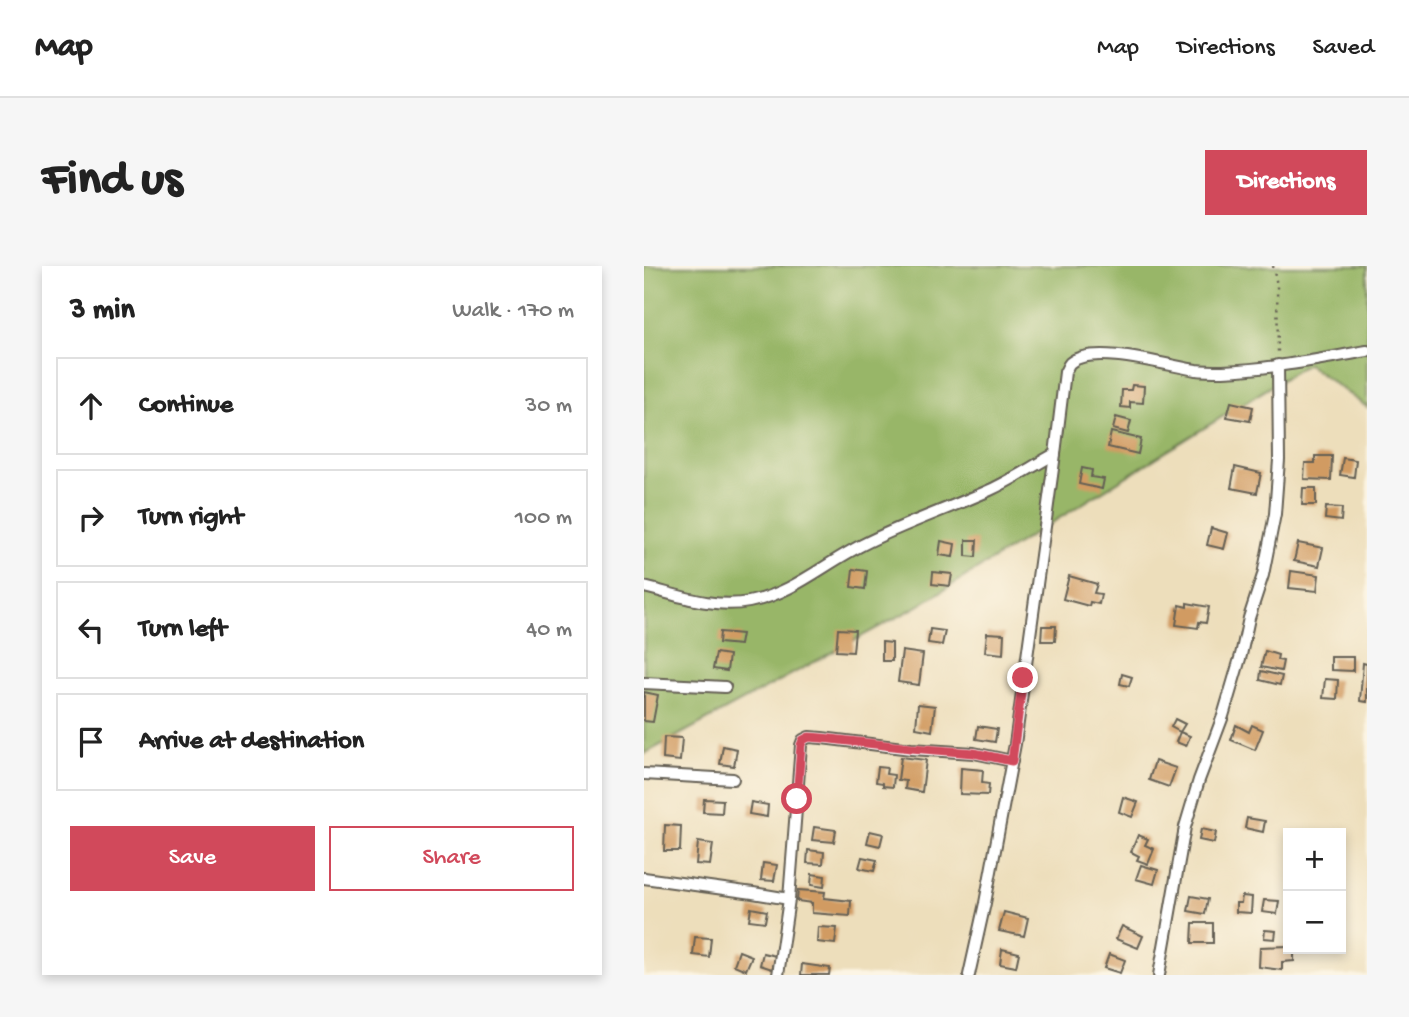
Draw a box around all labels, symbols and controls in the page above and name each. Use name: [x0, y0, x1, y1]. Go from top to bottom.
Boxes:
text: Map: [35, 29, 92, 67]
text: Map: [1097, 34, 1139, 63]
text: Directions: [1177, 34, 1275, 63]
text: Saved: [1313, 34, 1374, 63]
button: Directions: [1205, 150, 1367, 215]
text: Find us: [42, 153, 182, 211]
text: 3 min: [70, 294, 135, 329]
text: Walk · 170 m: [452, 298, 574, 325]
icon: ahead: [72, 387, 110, 425]
text: Continue: [139, 391, 233, 422]
text: 30 m: [525, 393, 572, 420]
icon: right: [72, 499, 110, 537]
text: Turn right: [139, 503, 243, 534]
text: 100 m: [515, 505, 572, 532]
icon: left: [72, 611, 110, 649]
text: Turn left: [139, 615, 227, 646]
text: 40 m: [526, 617, 572, 644]
route end: [1007, 662, 1038, 693]
icon: arrive: [72, 723, 110, 761]
text: Arrive at destination: [139, 727, 364, 758]
route start: [781, 783, 812, 814]
button: Save: [70, 826, 315, 891]
button: Share: [329, 826, 574, 891]
map controls: [1283, 828, 1346, 954]
button: +: [1283, 828, 1346, 891]
button: −: [1283, 891, 1346, 954]

